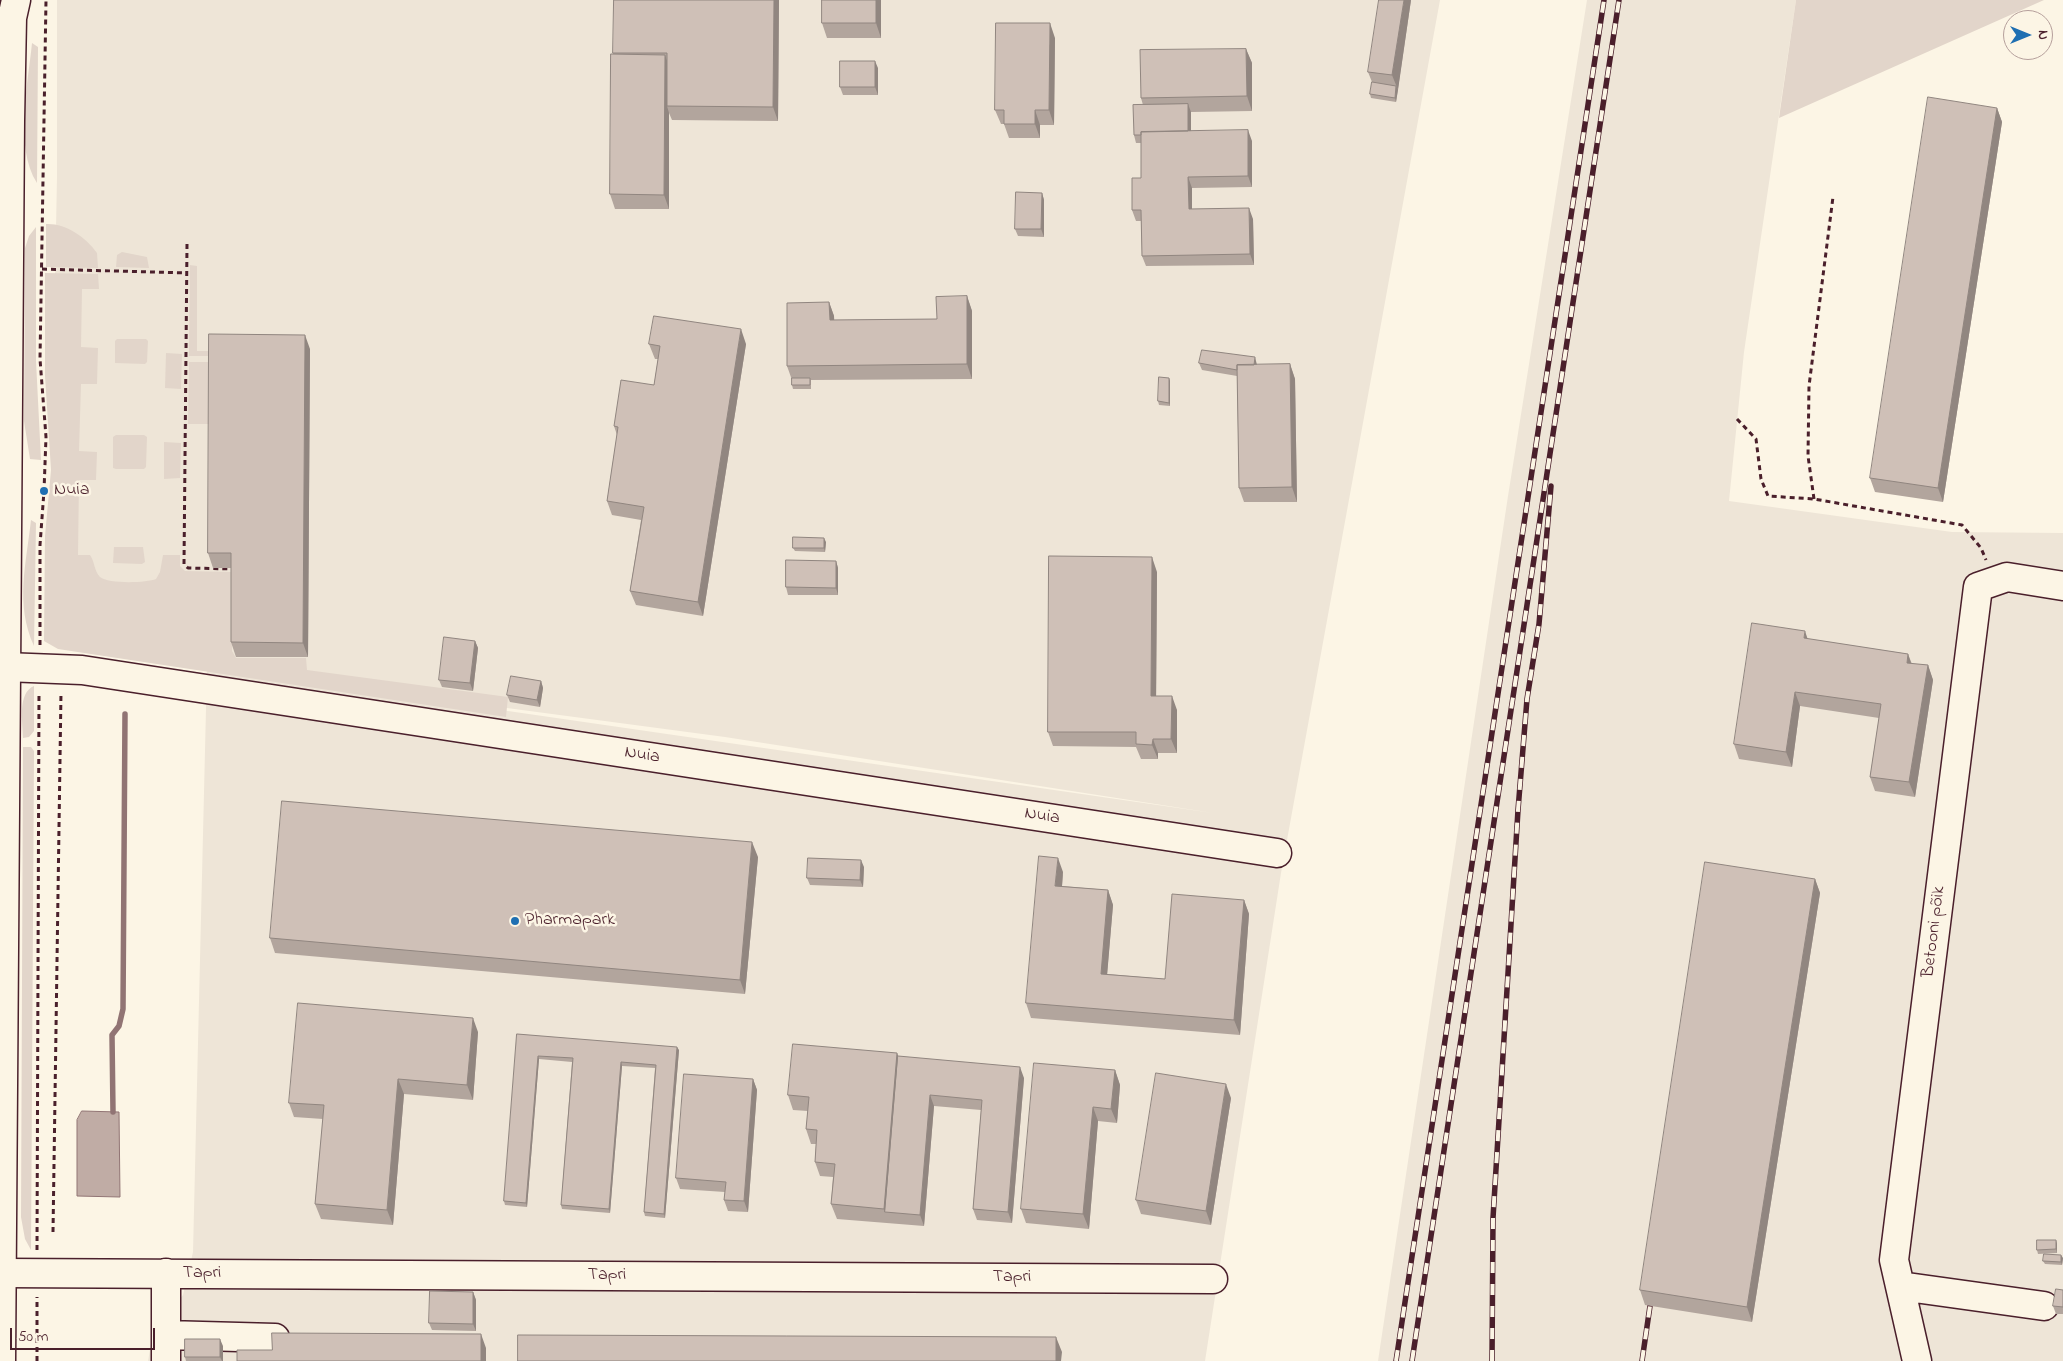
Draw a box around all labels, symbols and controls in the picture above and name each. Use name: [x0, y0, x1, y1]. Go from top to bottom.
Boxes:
north arrow: [2003, 10, 2053, 60]
text: N: [2032, 30, 2053, 40]
place label: Nuia: [54, 480, 89, 502]
marker: Nuia: [38, 485, 50, 497]
street label: Nuia: [623, 743, 661, 769]
street label: Nuia: [1023, 804, 1061, 830]
street label: Betooni põik: [1919, 885, 1951, 979]
place label: Pharmapark: [525, 910, 615, 932]
marker: Pharmapark: [509, 915, 521, 927]
street label: Tapri: [183, 1263, 221, 1285]
street label: Tapri: [588, 1265, 626, 1287]
street label: Tapri: [993, 1267, 1031, 1289]
scale bar: [12, 1318, 158, 1350]
text: 50 m: [18, 1326, 48, 1348]

